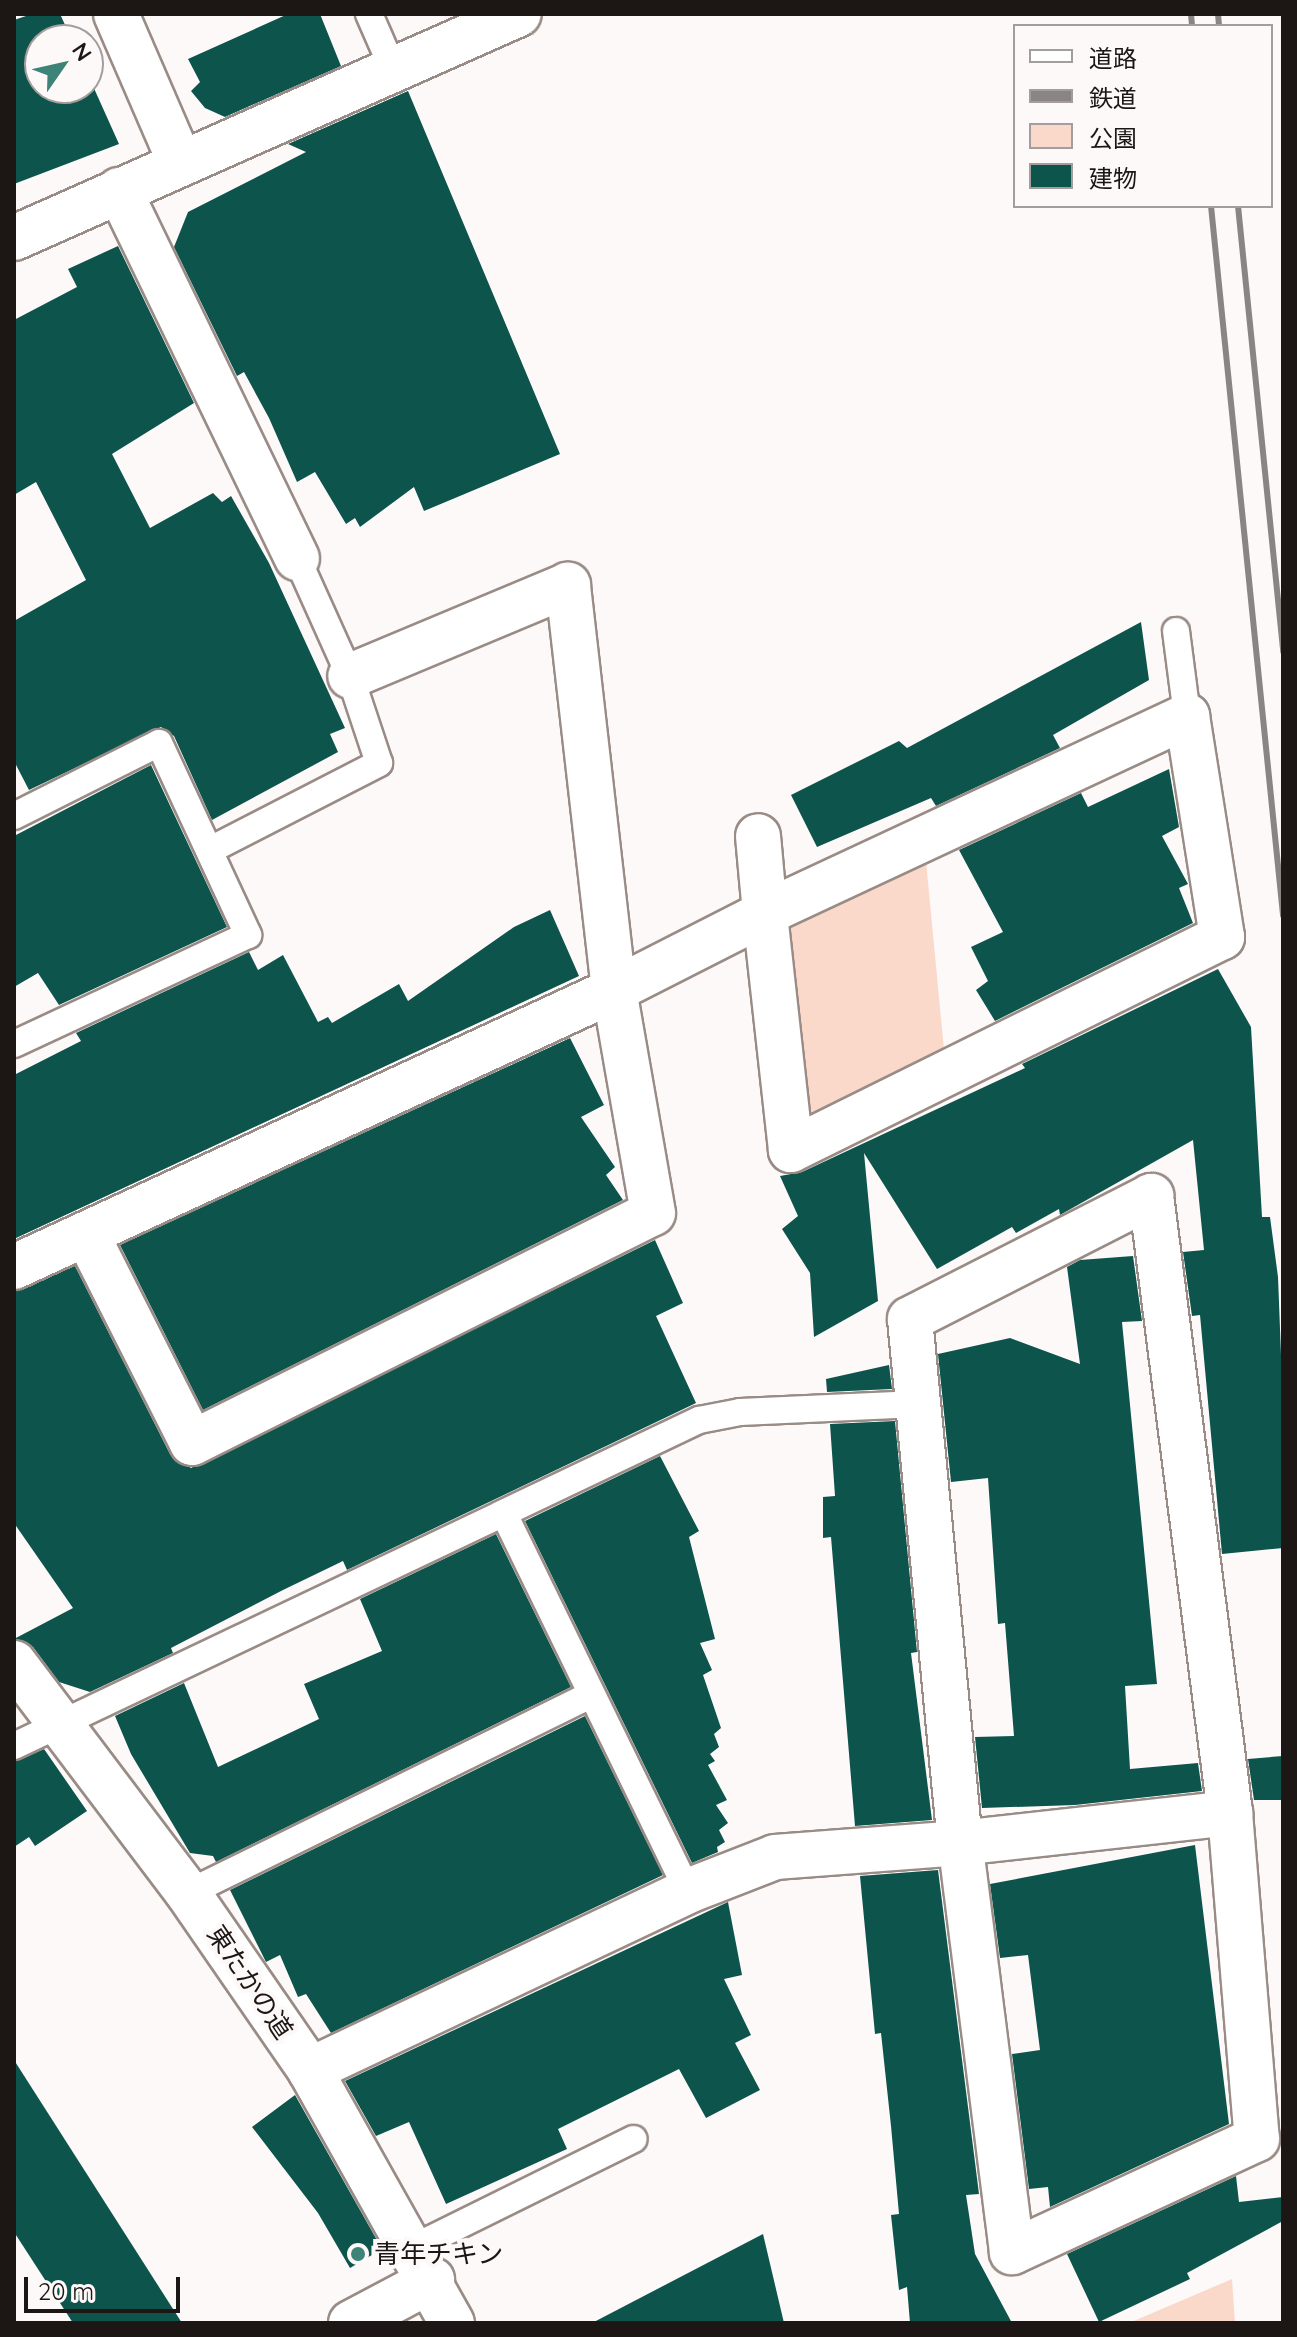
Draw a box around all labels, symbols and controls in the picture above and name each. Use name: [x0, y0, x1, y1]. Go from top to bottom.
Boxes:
north arrow: [24, 24, 104, 104]
legend: [1013, 24, 1273, 208]
text: N: [66, 37, 98, 66]
text: 道路: [1089, 43, 1137, 73]
text: 鉄道: [1089, 83, 1137, 113]
text: 公園: [1089, 123, 1137, 153]
text: 建物: [1089, 163, 1137, 193]
street label: 東たかの道: [201, 1919, 299, 2045]
place label: 青年チキン: [374, 2238, 504, 2270]
marker: 青年チキン: [349, 2245, 367, 2263]
scale bar: [28, 2261, 184, 2311]
text: 20 m: [38, 2276, 94, 2306]

